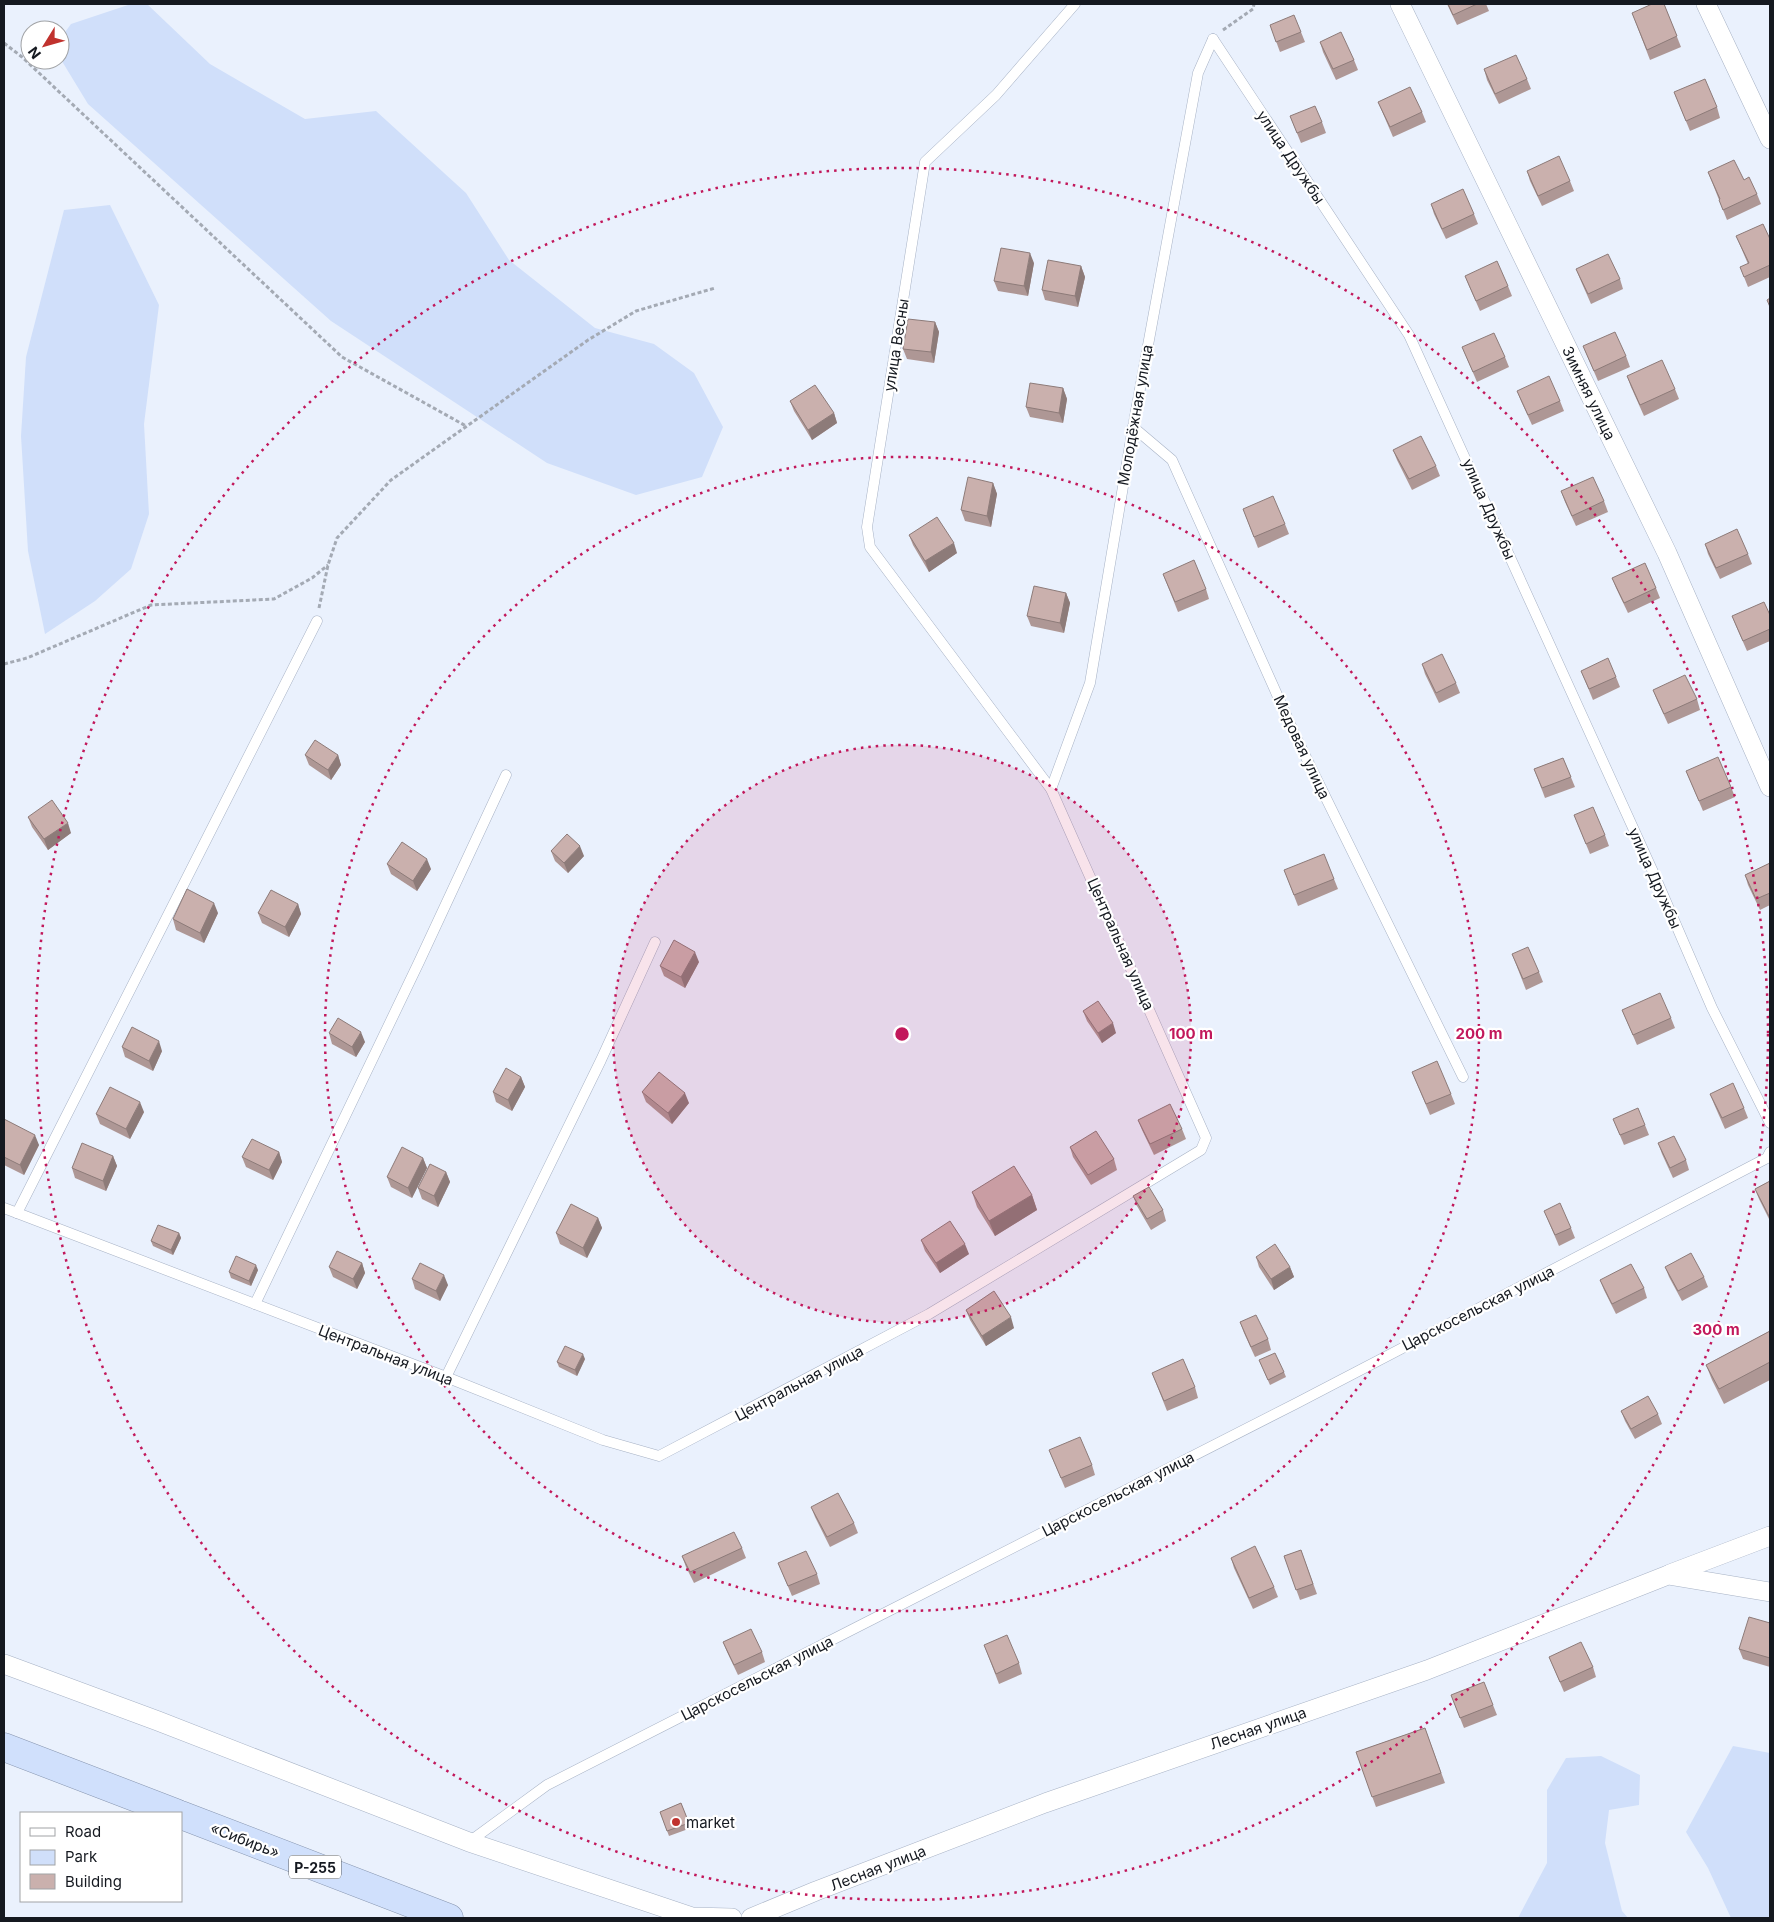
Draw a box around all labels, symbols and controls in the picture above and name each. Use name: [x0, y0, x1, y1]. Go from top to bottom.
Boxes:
north arrow: [20, 20, 70, 70]
text: N: [24, 44, 44, 63]
street label: улица Дружбы: [1253, 107, 1329, 207]
street label: улица Весны: [879, 297, 913, 393]
street label: Молодёжная улица: [1113, 343, 1157, 487]
street label: Зимняя улица: [1558, 343, 1620, 443]
street label: улица Дружбы: [1458, 456, 1520, 562]
street label: Медовая улица: [1270, 692, 1334, 802]
street label: улица Дружбы: [1624, 825, 1686, 931]
street label: Центральная улица: [1083, 875, 1159, 1013]
text: 100 m: [1169, 1024, 1213, 1043]
text: 200 m: [1456, 1024, 1502, 1043]
centre of rings: [893, 1025, 911, 1043]
street label: Царскосельская улица: [1399, 1261, 1557, 1355]
text: 300 m: [1692, 1320, 1740, 1339]
street label: Центральная улица: [316, 1321, 456, 1389]
street label: Центральная улица: [731, 1341, 867, 1425]
street label: Царскосельская улица: [1039, 1447, 1197, 1541]
street label: Царскосельская улица: [678, 1631, 836, 1725]
street label: Лесная улица: [1207, 1703, 1309, 1753]
legend: [20, 1812, 182, 1902]
place label: market: [686, 1813, 735, 1832]
marker: market: [670, 1816, 682, 1828]
street label: «Сибирь»: [208, 1818, 282, 1862]
text: Road: [65, 1822, 101, 1841]
street label: Лесная улица: [827, 1841, 929, 1895]
text: Park: [65, 1847, 98, 1866]
road number: Р-255: [289, 1855, 341, 1878]
text: Building: [65, 1872, 122, 1891]

